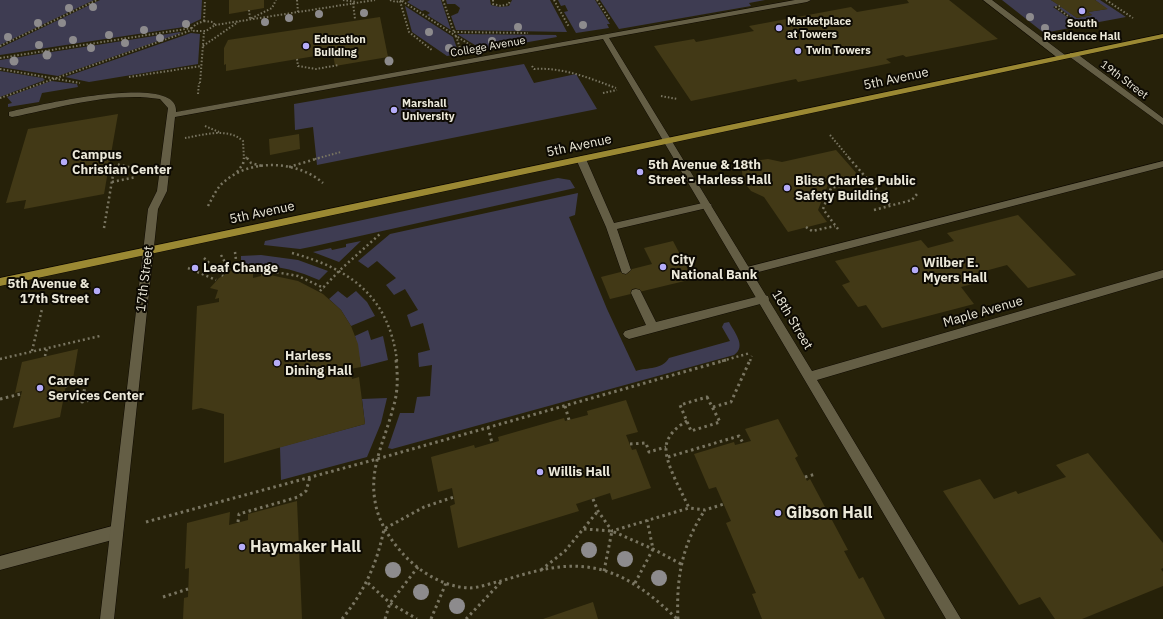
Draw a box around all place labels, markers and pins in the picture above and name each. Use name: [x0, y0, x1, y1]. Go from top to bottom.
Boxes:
marker: South Residence Hall: [1077, 6, 1087, 16]
place label: Marketplace at Towers: [787, 15, 851, 41]
place label: South Residence Hall: [1044, 17, 1120, 43]
marker: Marketplace at Towers: [774, 23, 784, 33]
place label: Education Building: [314, 33, 366, 59]
marker: Education Building: [301, 41, 311, 51]
place label: Twin Towers: [806, 44, 871, 58]
marker: Twin Towers: [793, 46, 803, 56]
place label: Marshall University: [402, 97, 455, 123]
marker: Marshall University: [389, 105, 399, 115]
place label: Campus Christian Center: [72, 147, 172, 178]
marker: Campus Christian Center: [59, 157, 69, 167]
place label: 5th Avenue & 18th Street - Harless Hall: [648, 157, 771, 188]
marker: 5th Avenue & 18th Street - Harless Hall: [635, 167, 645, 177]
place label: Bliss Charles Public Safety Building: [795, 173, 916, 204]
marker: Bliss Charles Public Safety Building: [782, 183, 792, 193]
place label: City National Bank: [671, 252, 757, 283]
place label: Wilber E. Myers Hall: [923, 255, 987, 286]
place label: Leaf Change: [203, 260, 278, 276]
marker: City National Bank: [658, 262, 668, 272]
marker: Leaf Change: [190, 263, 200, 273]
marker: Wilber E. Myers Hall: [910, 265, 920, 275]
place label: 5th Avenue & 17th Street: [7, 276, 89, 307]
marker: 5th Avenue & 17th Street: [92, 286, 102, 296]
place label: Harless Dining Hall: [285, 348, 352, 379]
marker: Harless Dining Hall: [272, 358, 282, 368]
place label: Career Services Center: [48, 373, 144, 404]
marker: Career Services Center: [35, 383, 45, 393]
place label: Willis Hall: [548, 464, 610, 480]
marker: Willis Hall: [535, 467, 545, 477]
place label: Gibson Hall: [786, 503, 872, 523]
marker: Gibson Hall: [773, 508, 783, 518]
place label: Haymaker Hall: [250, 537, 361, 557]
marker: Haymaker Hall: [237, 542, 247, 552]

